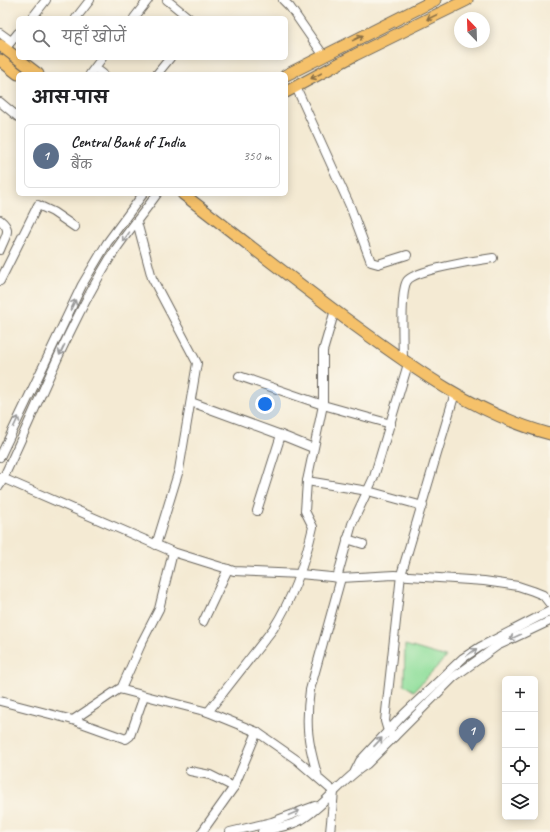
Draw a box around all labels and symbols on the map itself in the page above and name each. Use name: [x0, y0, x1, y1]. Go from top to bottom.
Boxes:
north arrow: [454, 12, 490, 48]
one-way arrow: [426, 14, 438, 21]
one-way arrow: [352, 34, 364, 41]
one-way arrow: [310, 73, 322, 80]
one-way arrow: [122, 231, 130, 242]
one-way arrow: [70, 299, 77, 311]
one-way arrow: [58, 344, 65, 356]
your location: [255, 394, 275, 414]
one-way arrow: [13, 416, 20, 428]
one-way arrow: [509, 634, 521, 641]
one-way arrow: [466, 648, 477, 656]
pin: 1: [459, 718, 485, 751]
one-way arrow: [374, 737, 383, 747]
one-way arrow: [288, 809, 300, 817]

